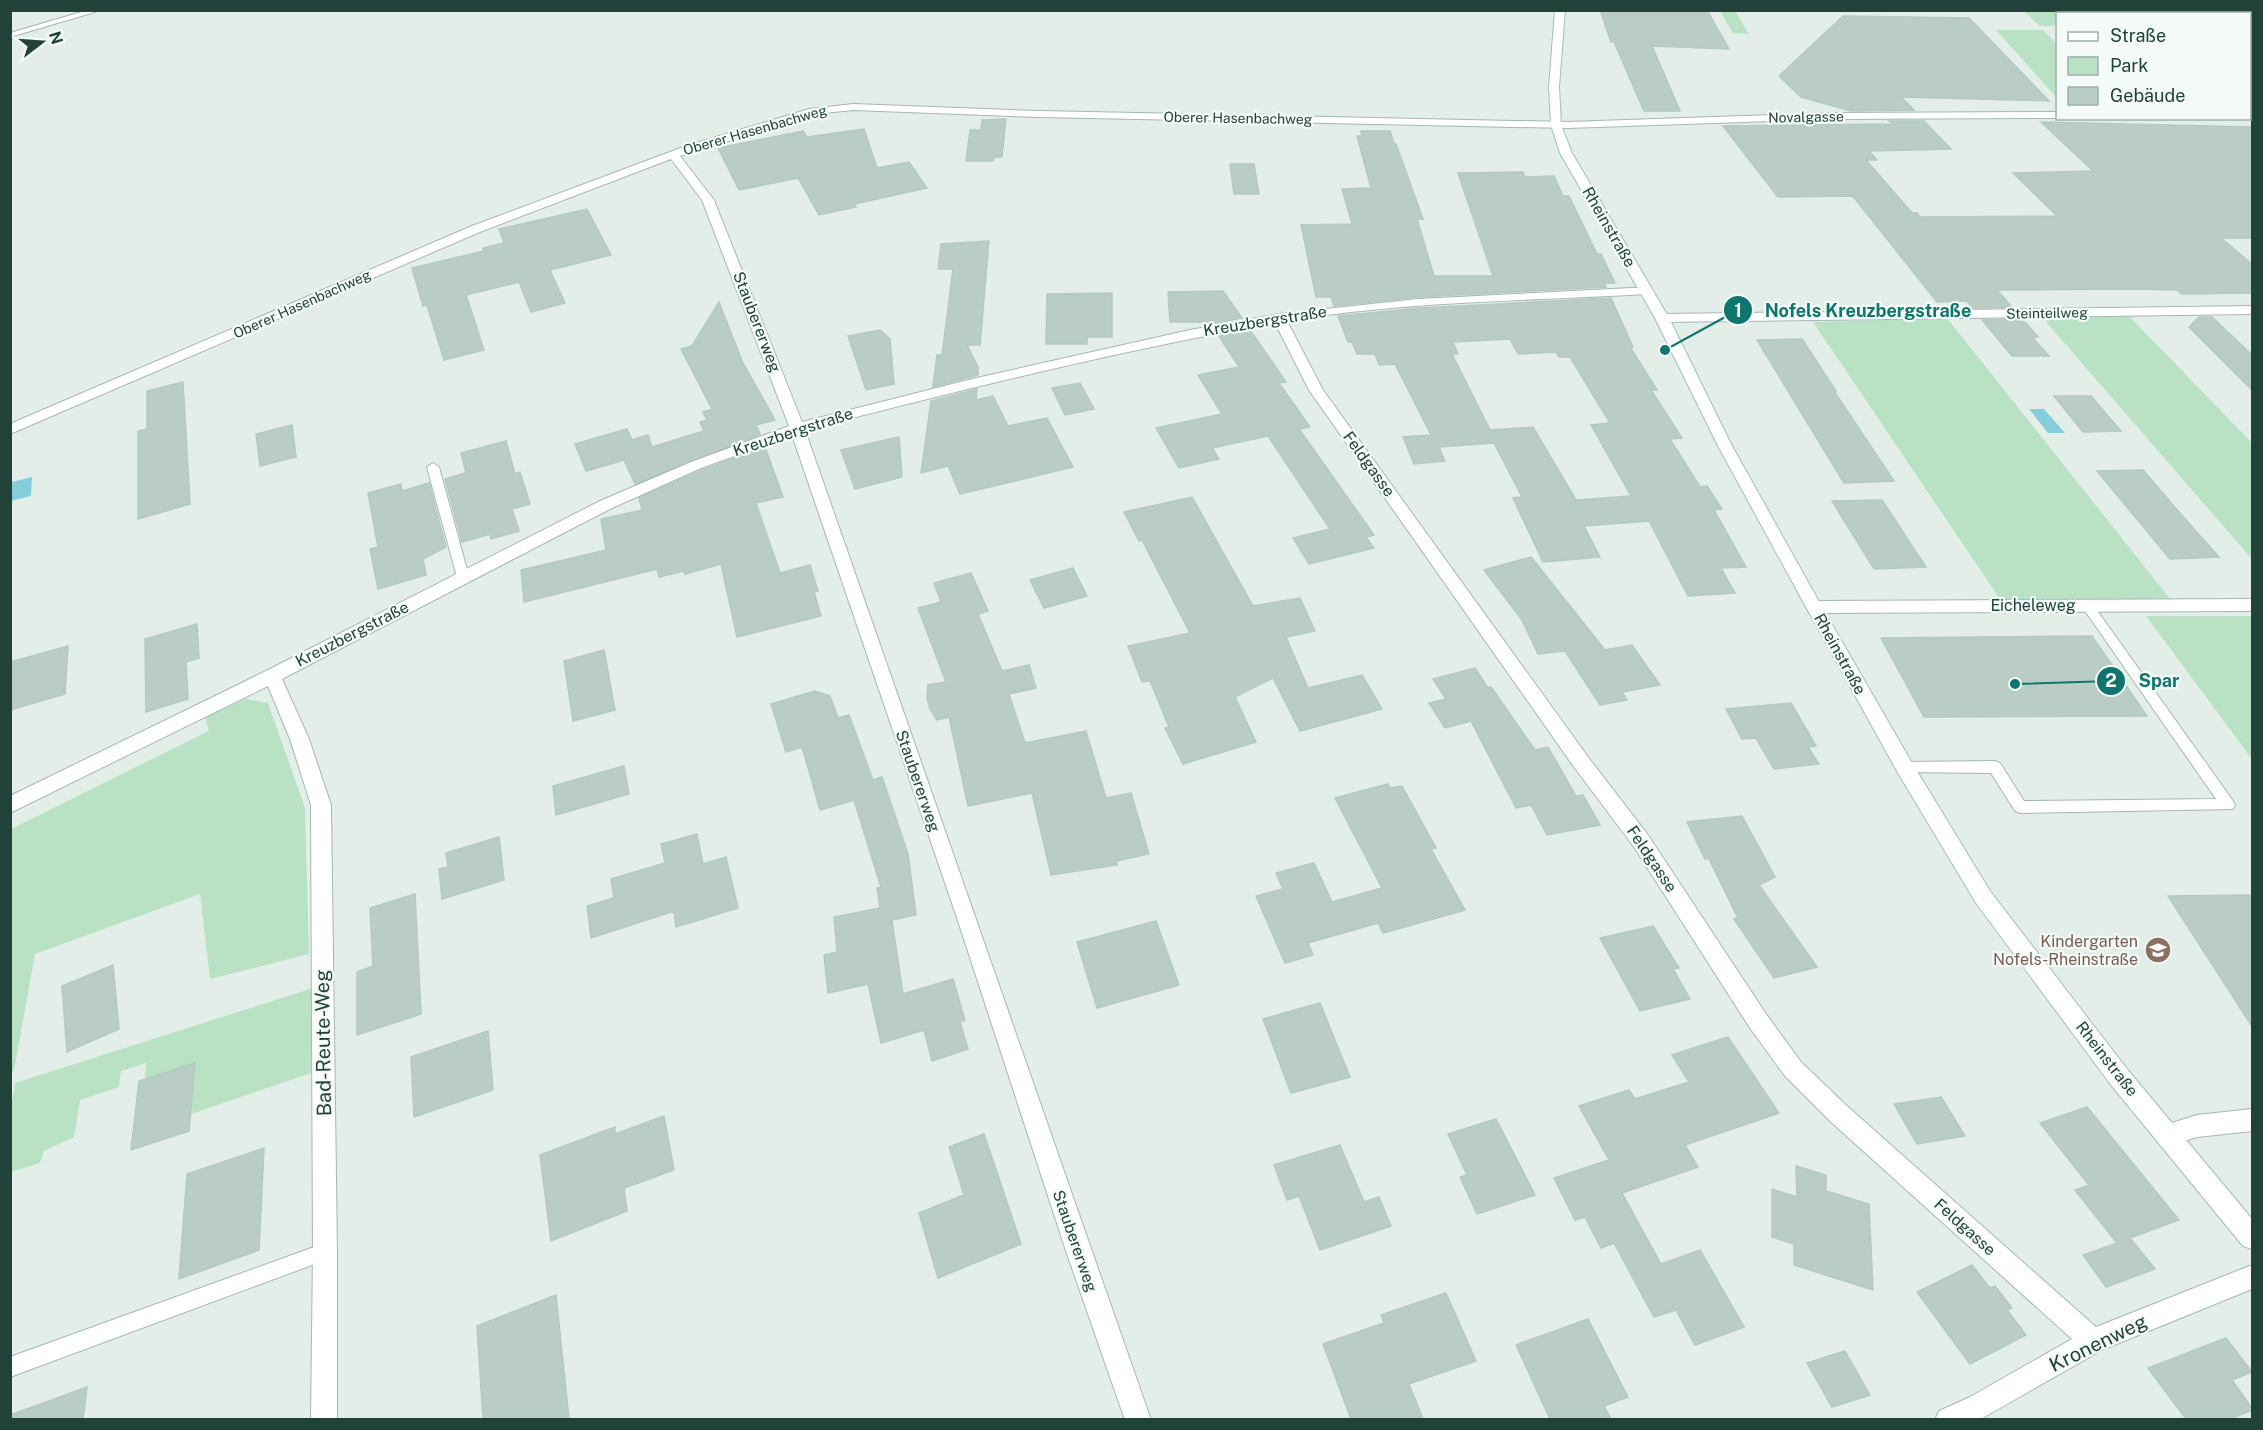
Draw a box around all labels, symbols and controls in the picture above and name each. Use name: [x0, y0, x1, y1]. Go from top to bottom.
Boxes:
north arrow: [12, 12, 72, 72]
legend: [2056, 12, 2251, 120]
text: Straße: [2110, 25, 2166, 46]
text: N: [45, 29, 67, 47]
text: Park: [2110, 55, 2148, 76]
text: Gebäude: [2110, 85, 2185, 106]
street label: Oberer Hasenbachweg: [681, 102, 829, 158]
street label: Novalgasse: [1768, 108, 1844, 126]
street label: Oberer Hasenbachweg: [1163, 109, 1313, 127]
street label: Rheinstraße: [1578, 183, 1640, 271]
street label: Oberer Hasenbachweg: [231, 266, 373, 342]
street label: Staubererweg: [729, 269, 785, 375]
callout: Nofels Kreuzbergstraße: [1723, 292, 1984, 328]
text: 1: [1734, 300, 1742, 321]
text: Nofels Kreuzbergstraße: [1765, 300, 1971, 321]
street label: Kreuzbergstraße: [1202, 302, 1328, 340]
street label: Steinteilweg: [2006, 304, 2088, 322]
street label: Kreuzbergstraße: [731, 404, 855, 460]
street label: Feldgasse: [1339, 428, 1399, 500]
street label: Eicheleweg: [1990, 596, 2076, 615]
street label: Kreuzbergstraße: [292, 597, 412, 671]
street label: Rheinstraße: [1810, 610, 1870, 698]
callout: Spar: [2096, 663, 2191, 699]
text: 2: [2105, 670, 2117, 691]
text: Spar: [2139, 670, 2180, 691]
street label: Staubererweg: [892, 728, 944, 834]
street label: Feldgasse: [1623, 822, 1681, 896]
place label: Kindergarten Nofels-Rheinstraße: [1993, 932, 2138, 969]
school or university icon: Kindergarten Nofels-Rheinstraße: [2143, 935, 2173, 965]
street label: Bad-Reute-Weg: [310, 969, 336, 1117]
street label: Rheinstraße: [2072, 1018, 2142, 1100]
street label: Staubererweg: [1049, 1188, 1101, 1294]
street label: Feldgasse: [1930, 1195, 2000, 1259]
street label: Kronenweg: [2045, 1309, 2151, 1377]

